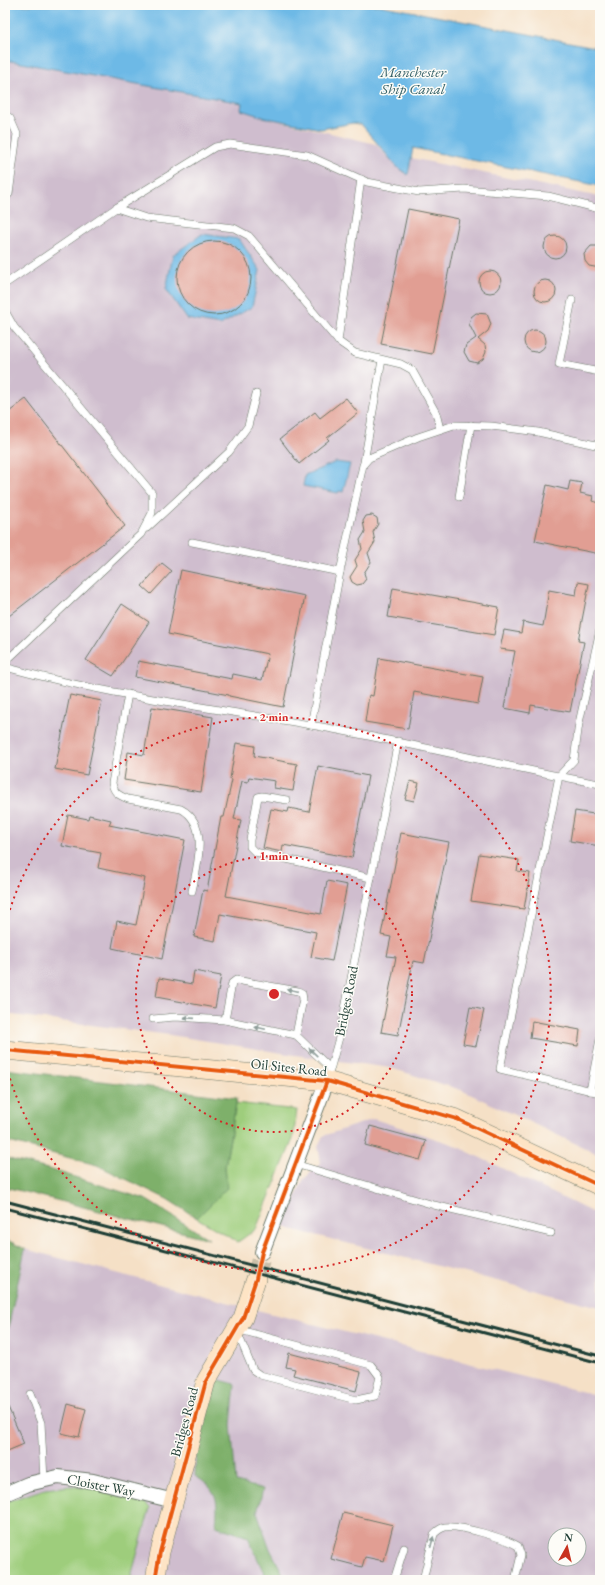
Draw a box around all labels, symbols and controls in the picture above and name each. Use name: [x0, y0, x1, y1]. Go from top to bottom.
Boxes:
water label: Manchester Ship Canal: [379, 62, 447, 98]
text: 2 min: [259, 709, 289, 725]
text: 1 min: [259, 848, 289, 864]
street label: Bridges Road: [330, 963, 362, 1038]
one-way arrow: [286, 986, 298, 992]
centre of rings: [267, 987, 281, 1001]
one-way arrow: [183, 1014, 195, 1021]
one-way arrow: [254, 1024, 267, 1030]
one-way arrow: [308, 1047, 318, 1056]
street label: Oil Sites Road: [250, 1054, 329, 1080]
street label: Bridges Road: [166, 1384, 202, 1459]
street label: Cloister Way: [66, 1470, 137, 1501]
north arrow: [547, 1527, 587, 1567]
text: N: [563, 1530, 574, 1545]
one-way arrow: [430, 1536, 436, 1548]

